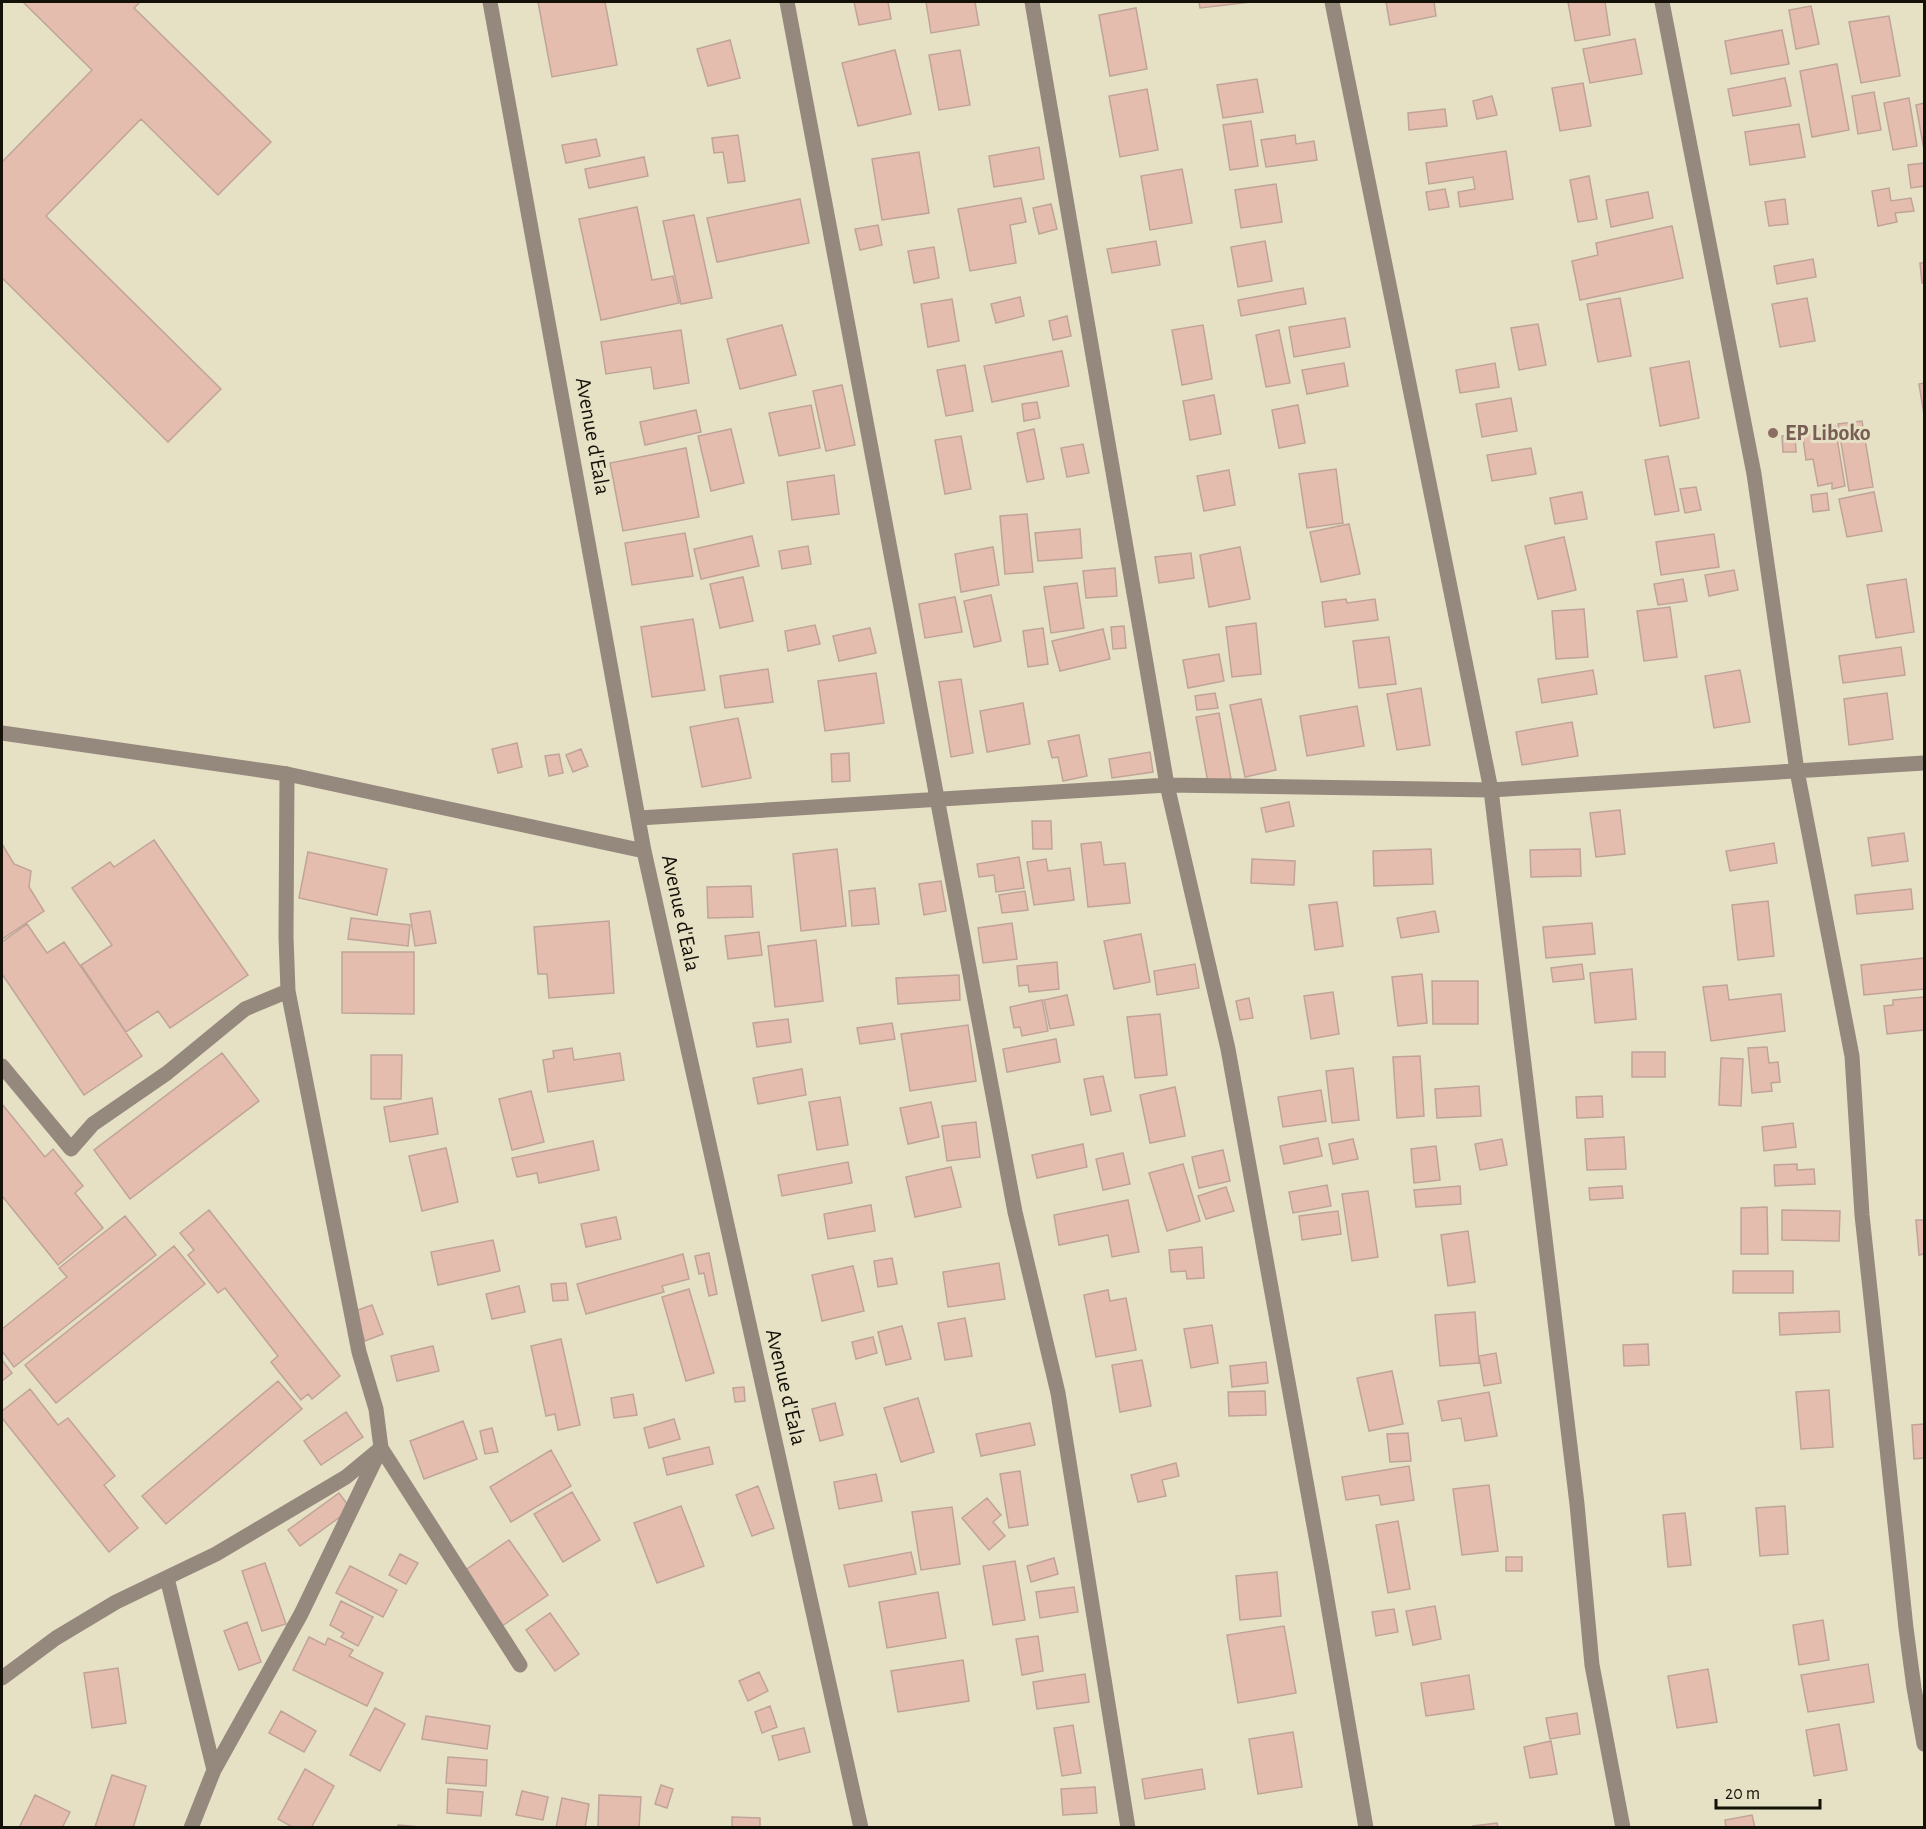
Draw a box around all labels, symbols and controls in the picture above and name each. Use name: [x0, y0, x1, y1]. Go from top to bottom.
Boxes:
street label: Avenue d'Eala: [572, 376, 614, 496]
place label: EP Liboko: [1785, 422, 1871, 444]
marker: EP Liboko: [1766, 426, 1780, 440]
street label: Avenue d'Eala: [658, 853, 704, 973]
street label: Avenue d'Eala: [762, 1327, 810, 1447]
scale bar: [1716, 1772, 1820, 1810]
text: 20 m: [1725, 1785, 1760, 1803]

